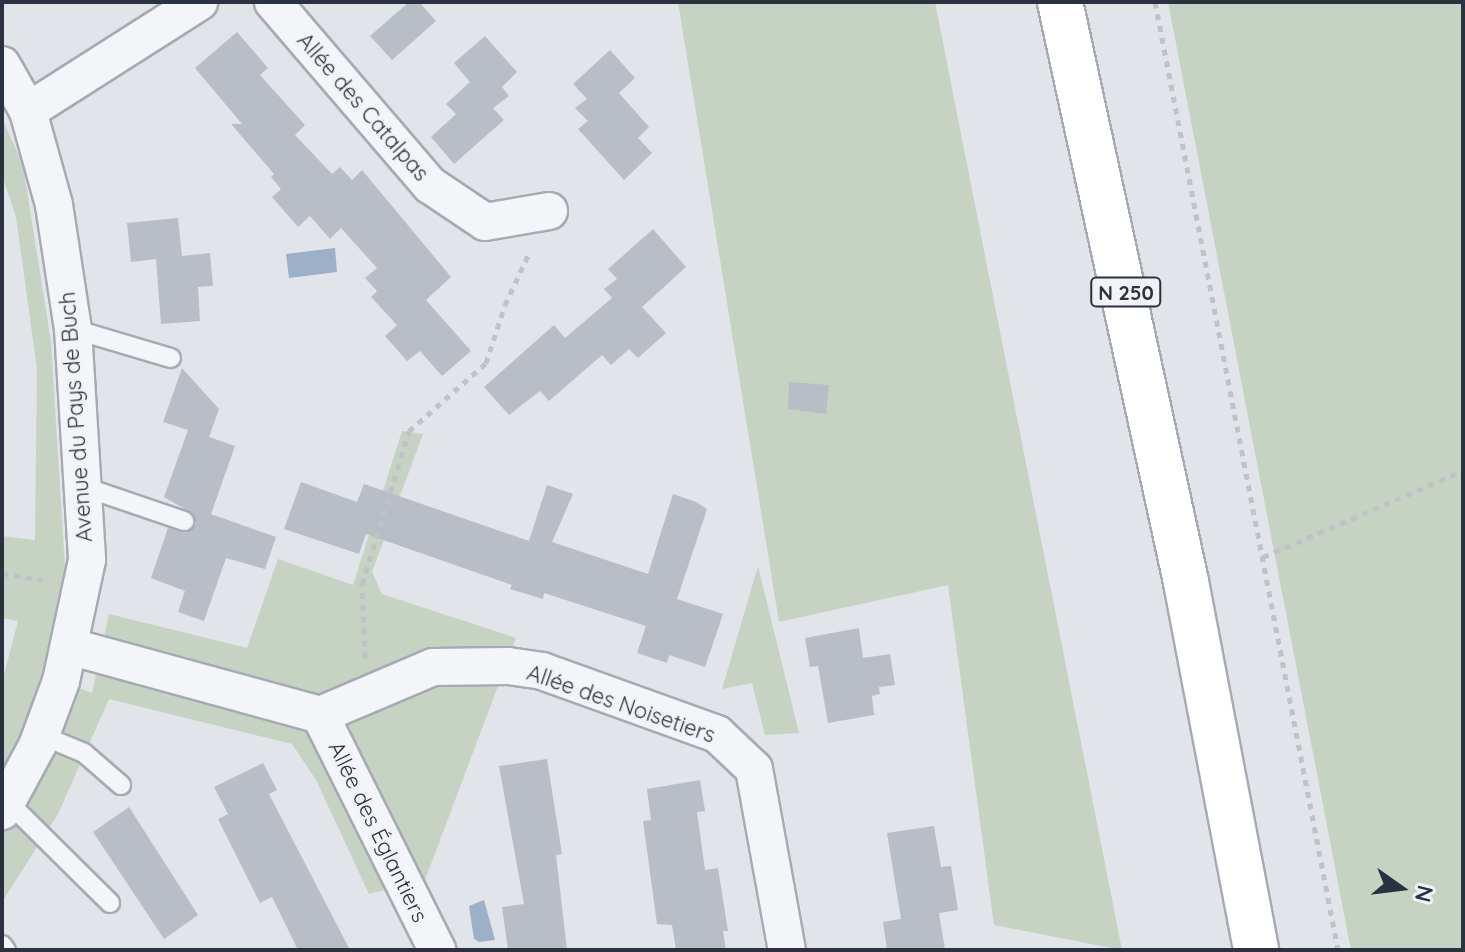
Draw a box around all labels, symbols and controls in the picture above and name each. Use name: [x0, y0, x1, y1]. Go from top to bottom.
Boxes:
street label: Allée des Catalpas: [291, 28, 435, 186]
road number: N 250: [1090, 276, 1162, 308]
street label: Avenue du Pays de Buch: [54, 291, 98, 543]
street label: Allée des Noisetiers: [523, 659, 719, 749]
street label: Allée des Églantiers: [323, 737, 433, 927]
north arrow: [1361, 848, 1441, 928]
text: N: [1409, 883, 1440, 905]

